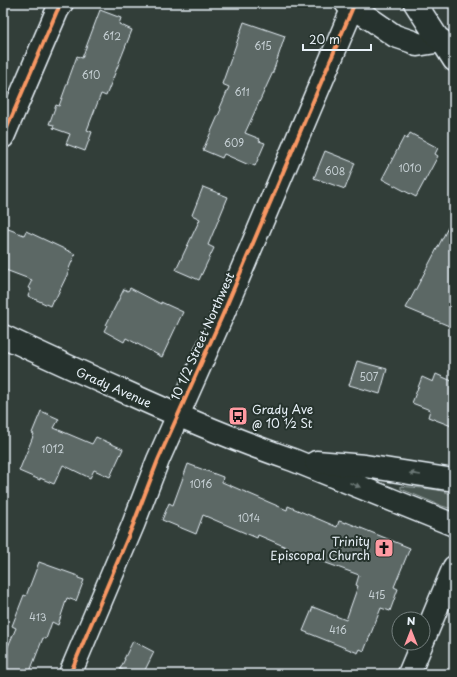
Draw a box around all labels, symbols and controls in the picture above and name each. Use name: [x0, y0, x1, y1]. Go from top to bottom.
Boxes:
scale bar: [303, 26, 371, 52]
house number: 612: [103, 28, 121, 43]
text: 20 m: [309, 30, 340, 48]
house number: 615: [254, 38, 272, 53]
house number: 610: [82, 67, 100, 82]
house number: 611: [234, 84, 250, 99]
house number: 609: [224, 135, 244, 150]
house number: 1010: [398, 160, 422, 175]
house number: 608: [325, 163, 345, 178]
street label: 10 1/2 Street Northwest: [166, 269, 238, 403]
street label: Grady Avenue: [73, 362, 155, 412]
house number: 507: [359, 369, 379, 384]
place label: Grady Ave @ 10 ½ St: [252, 400, 313, 432]
bus stop icon: Grady Ave @ 10 ½ St: [227, 405, 249, 427]
house number: 1012: [42, 441, 64, 456]
one-way arrow: [409, 471, 422, 477]
house number: 1016: [190, 476, 212, 491]
one-way arrow: [349, 482, 360, 488]
house number: 1014: [238, 510, 260, 525]
place label: Trinity Episcopal Church: [270, 532, 370, 564]
church icon: Trinity Episcopal Church: [373, 537, 395, 559]
house number: 415: [369, 587, 385, 602]
house number: 413: [29, 609, 47, 624]
north arrow: [391, 611, 431, 651]
text: N: [407, 612, 416, 629]
house number: 416: [329, 622, 347, 637]

